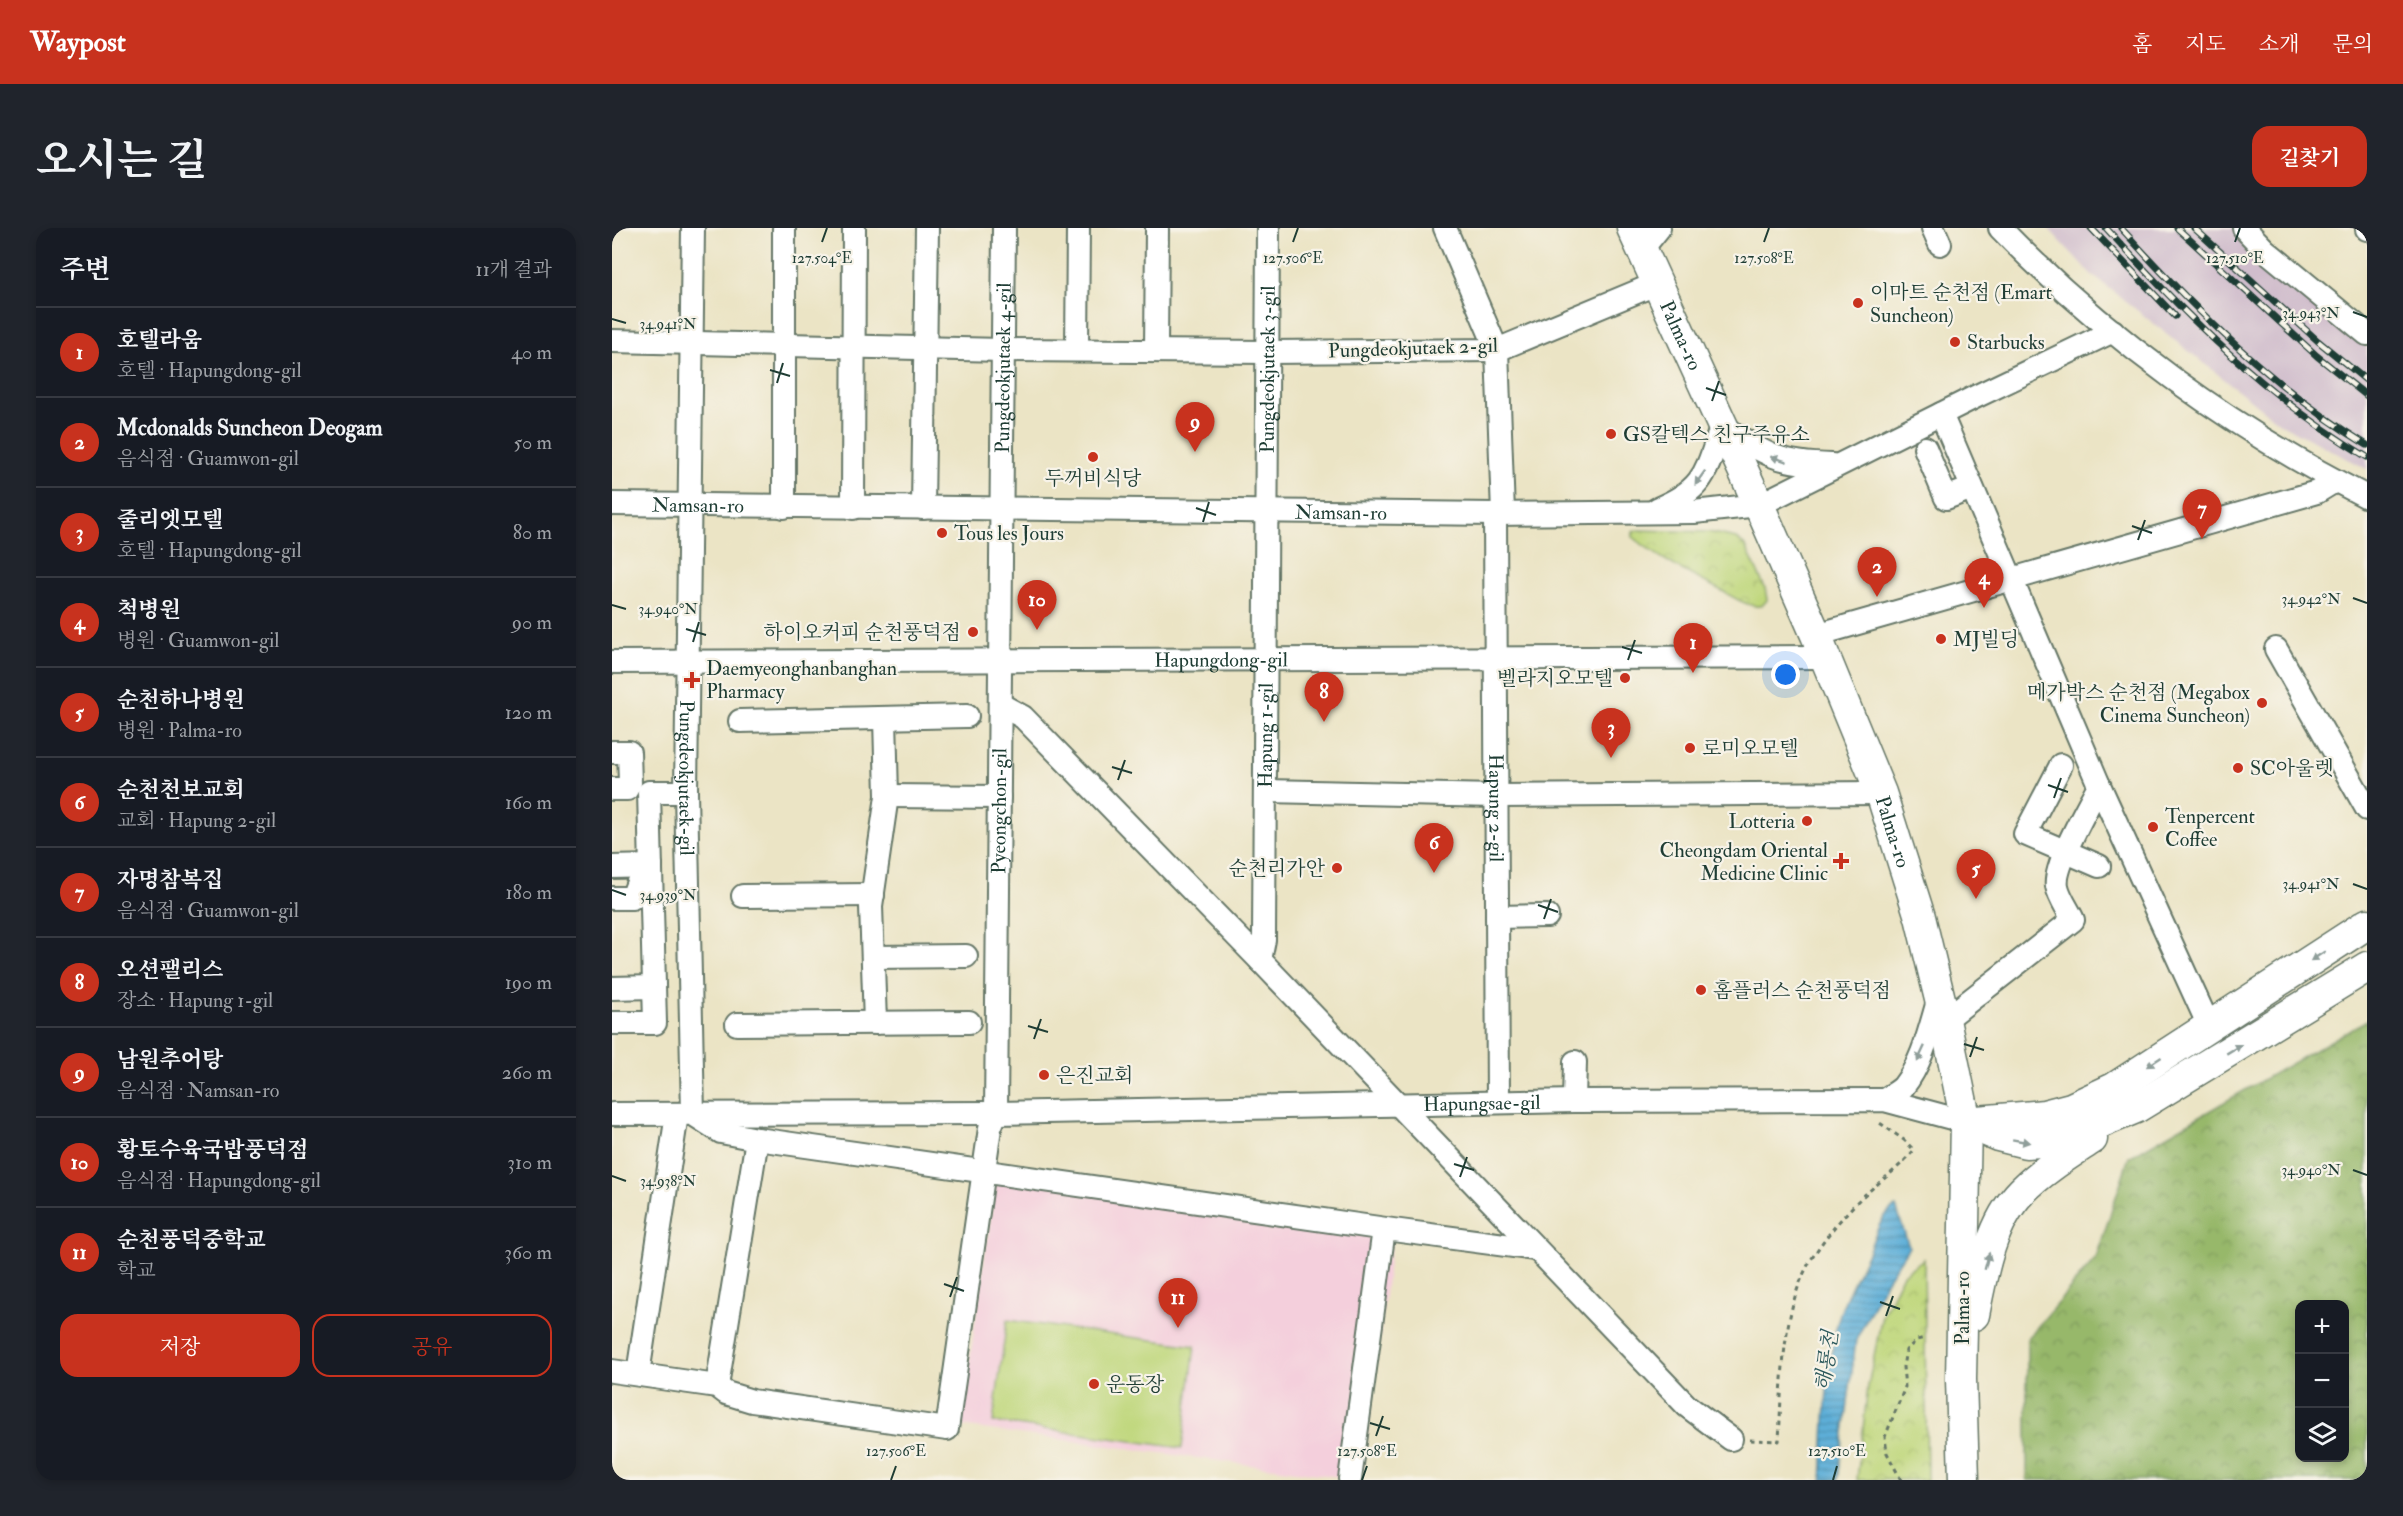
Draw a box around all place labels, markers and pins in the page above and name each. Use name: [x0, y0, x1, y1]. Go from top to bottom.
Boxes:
place label: 이마트 순천점 (Emart Suncheon): [1870, 280, 2053, 328]
marker: 이마트 순천점 (Emart Suncheon): [1851, 296, 1865, 310]
place label: Starbucks: [1967, 330, 2045, 355]
marker: Starbucks: [1948, 335, 1962, 349]
pin: 9: [1176, 402, 1214, 452]
place label: GS칼텍스 친구주유소: [1623, 422, 1810, 447]
marker: GS칼텍스 친구주유소: [1604, 427, 1618, 441]
marker: 두꺼비식당: [1086, 450, 1100, 464]
place label: 두꺼비식당: [1045, 466, 1142, 491]
pin: 7: [2182, 490, 2222, 539]
place label: Tous les Jours: [954, 521, 1064, 546]
marker: Tous les Jours: [935, 526, 949, 540]
pin: 2: [1858, 548, 1896, 597]
pin: 4: [1964, 558, 2004, 608]
pin: 10: [1018, 580, 1056, 630]
place label: 하이오커피 순천풍덕점: [764, 620, 961, 645]
pin: 1: [1674, 624, 1712, 673]
marker: 하이오커피 순천풍덕점: [966, 625, 980, 639]
place label: MJ빌딩: [1953, 627, 2019, 652]
marker: MJ빌딩: [1934, 632, 1948, 646]
place label: Daemyeonghanbanghan Pharmacy: [706, 656, 897, 704]
place label: 벨라지오모텔: [1497, 666, 1613, 691]
marker: Daemyeonghanbanghan Pharmacy: [683, 671, 701, 689]
marker: 벨라지오모텔: [1618, 671, 1632, 685]
pin: 8: [1304, 672, 1344, 722]
place label: 메가박스 순천점 (Megabox Cinema Suncheon): [2027, 680, 2250, 728]
marker: 메가박스 순천점 (Megabox Cinema Suncheon): [2255, 696, 2269, 710]
pin: 3: [1592, 708, 1630, 758]
place label: 로미오모텔: [1702, 736, 1799, 761]
marker: 로미오모텔: [1683, 741, 1697, 755]
place label: SC아울렛: [2250, 756, 2334, 781]
marker: SC아울렛: [2231, 761, 2245, 775]
place label: Tenpercent Coffee: [2165, 804, 2255, 852]
place label: Lotteria: [1728, 809, 1796, 834]
marker: Lotteria: [1800, 814, 1814, 828]
marker: Tenpercent Coffee: [2146, 820, 2160, 834]
pin: 6: [1414, 824, 1454, 873]
place label: Cheongdam Oriental Medicine Clinic: [1660, 838, 1828, 886]
pin: 5: [1956, 850, 1996, 899]
marker: Cheongdam Oriental Medicine Clinic: [1832, 852, 1850, 870]
place label: 순천리가안: [1228, 856, 1326, 881]
marker: 순천리가안: [1330, 861, 1344, 875]
place label: 홈플러스 순천풍덕점: [1713, 978, 1891, 1003]
marker: 홈플러스 순천풍덕점: [1694, 983, 1708, 997]
place label: 은진교회: [1056, 1063, 1133, 1088]
marker: 은진교회: [1037, 1068, 1051, 1082]
pin: 11: [1158, 1278, 1198, 1328]
place label: 운동장: [1106, 1372, 1165, 1397]
marker: 운동장: [1087, 1377, 1101, 1391]

